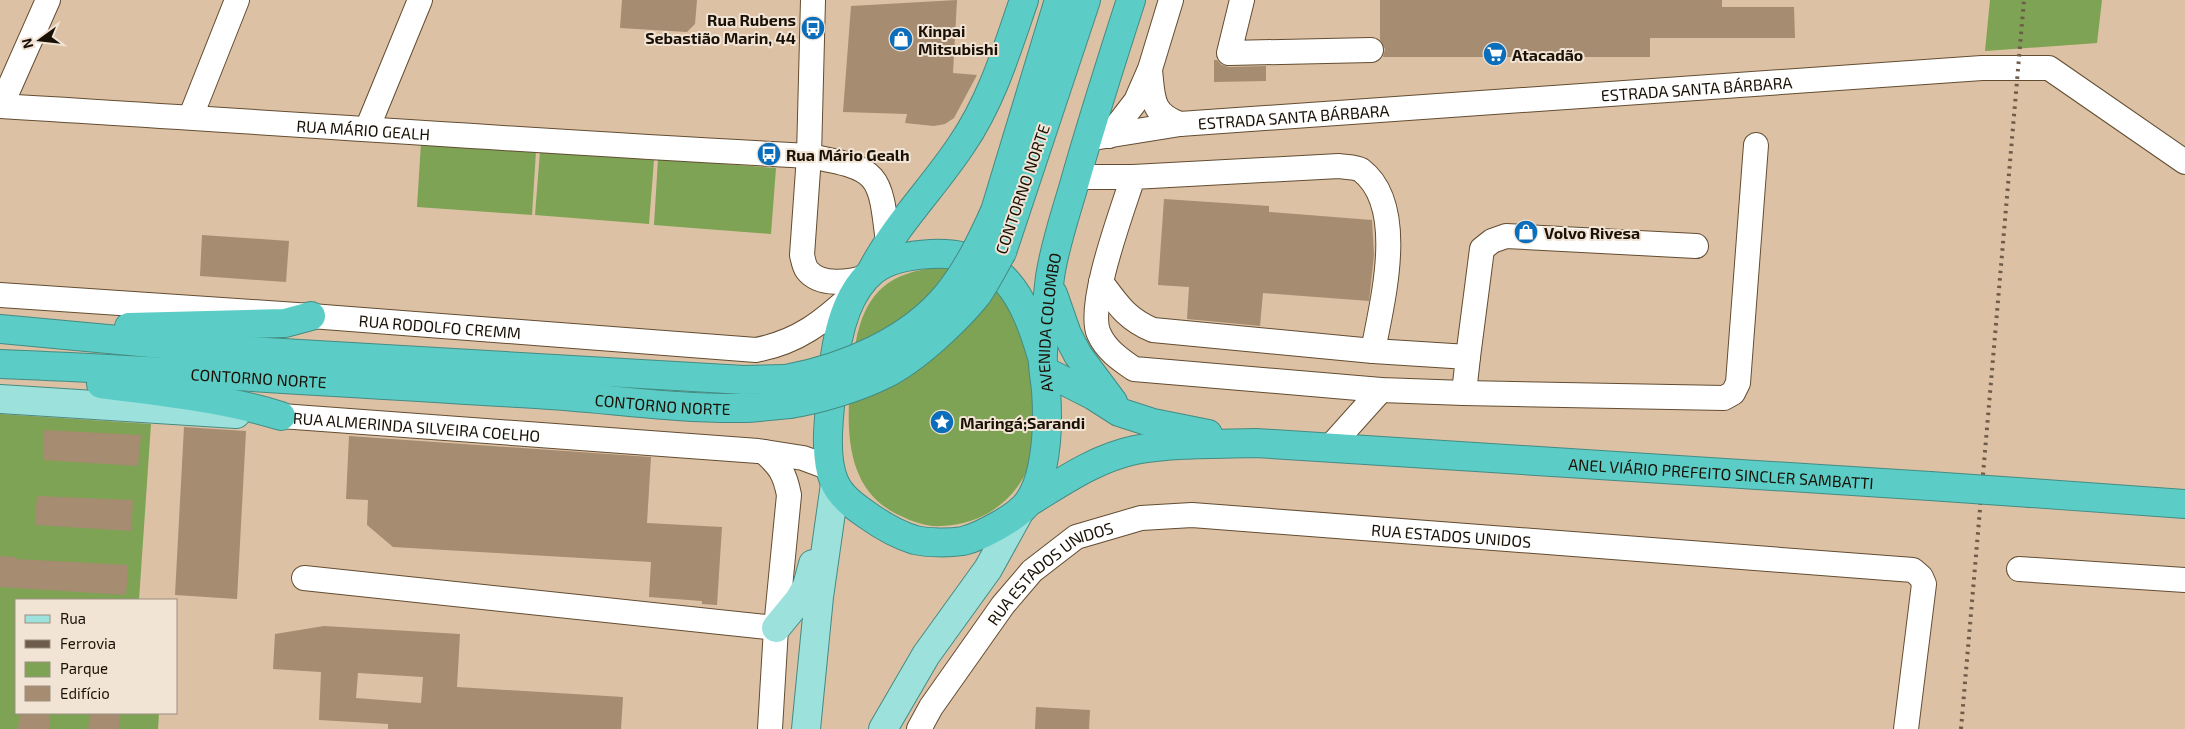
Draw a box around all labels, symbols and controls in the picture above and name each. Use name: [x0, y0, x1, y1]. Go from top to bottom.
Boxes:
place label: Rua Rubens Sebastião Marin, 44: [645, 10, 796, 47]
north arrow: [15, 15, 65, 65]
bus stop icon: Rua Rubens Sebastião Marin, 44: [800, 15, 826, 41]
place label: Kinpai Mitsubishi: [918, 21, 998, 58]
shop icon: Kinpai Mitsubishi: [888, 26, 914, 52]
text: N: [17, 36, 36, 51]
supermarket icon: Atacadão: [1482, 41, 1508, 67]
place label: Atacadão: [1512, 45, 1583, 64]
street label: ESTRADA SANTA BÁRBARA: [1600, 72, 1793, 104]
street label: ESTRADA SANTA BÁRBARA: [1197, 100, 1390, 132]
street label: RUA MÁRIO GEALH: [296, 115, 431, 143]
street label: CONTORNO NORTE: [991, 122, 1053, 256]
bus stop icon: Rua Mário Gealh: [756, 141, 782, 167]
place label: Rua Mário Gealh: [786, 145, 910, 164]
shop icon: Volvo Rivesa: [1513, 219, 1539, 245]
place label: Volvo Rivesa: [1544, 223, 1640, 242]
street label: AVENIDA COLOMBO: [1033, 251, 1064, 393]
street label: RUA RODOLFO CREMM: [358, 310, 522, 342]
street label: CONTORNO NORTE: [190, 364, 327, 391]
street label: CONTORNO NORTE: [594, 389, 731, 418]
street label: RUA ALMERINDA SILVEIRA COELHO: [292, 407, 541, 444]
place icon: Maringá;Sarandi: [929, 409, 955, 435]
place label: Maringá;Sarandi: [960, 413, 1085, 432]
street label: ANEL VIÁRIO PREFEITO SINCLER SAMBATTI: [1568, 453, 1874, 492]
street label: RUA ESTADOS UNIDOS: [983, 517, 1115, 628]
street label: RUA ESTADOS UNIDOS: [1371, 519, 1532, 550]
legend: [15, 599, 178, 714]
text: Rua: [60, 609, 86, 627]
text: Ferrovia: [60, 634, 116, 652]
text: Parque: [60, 659, 108, 677]
text: Edifício: [60, 684, 110, 702]

